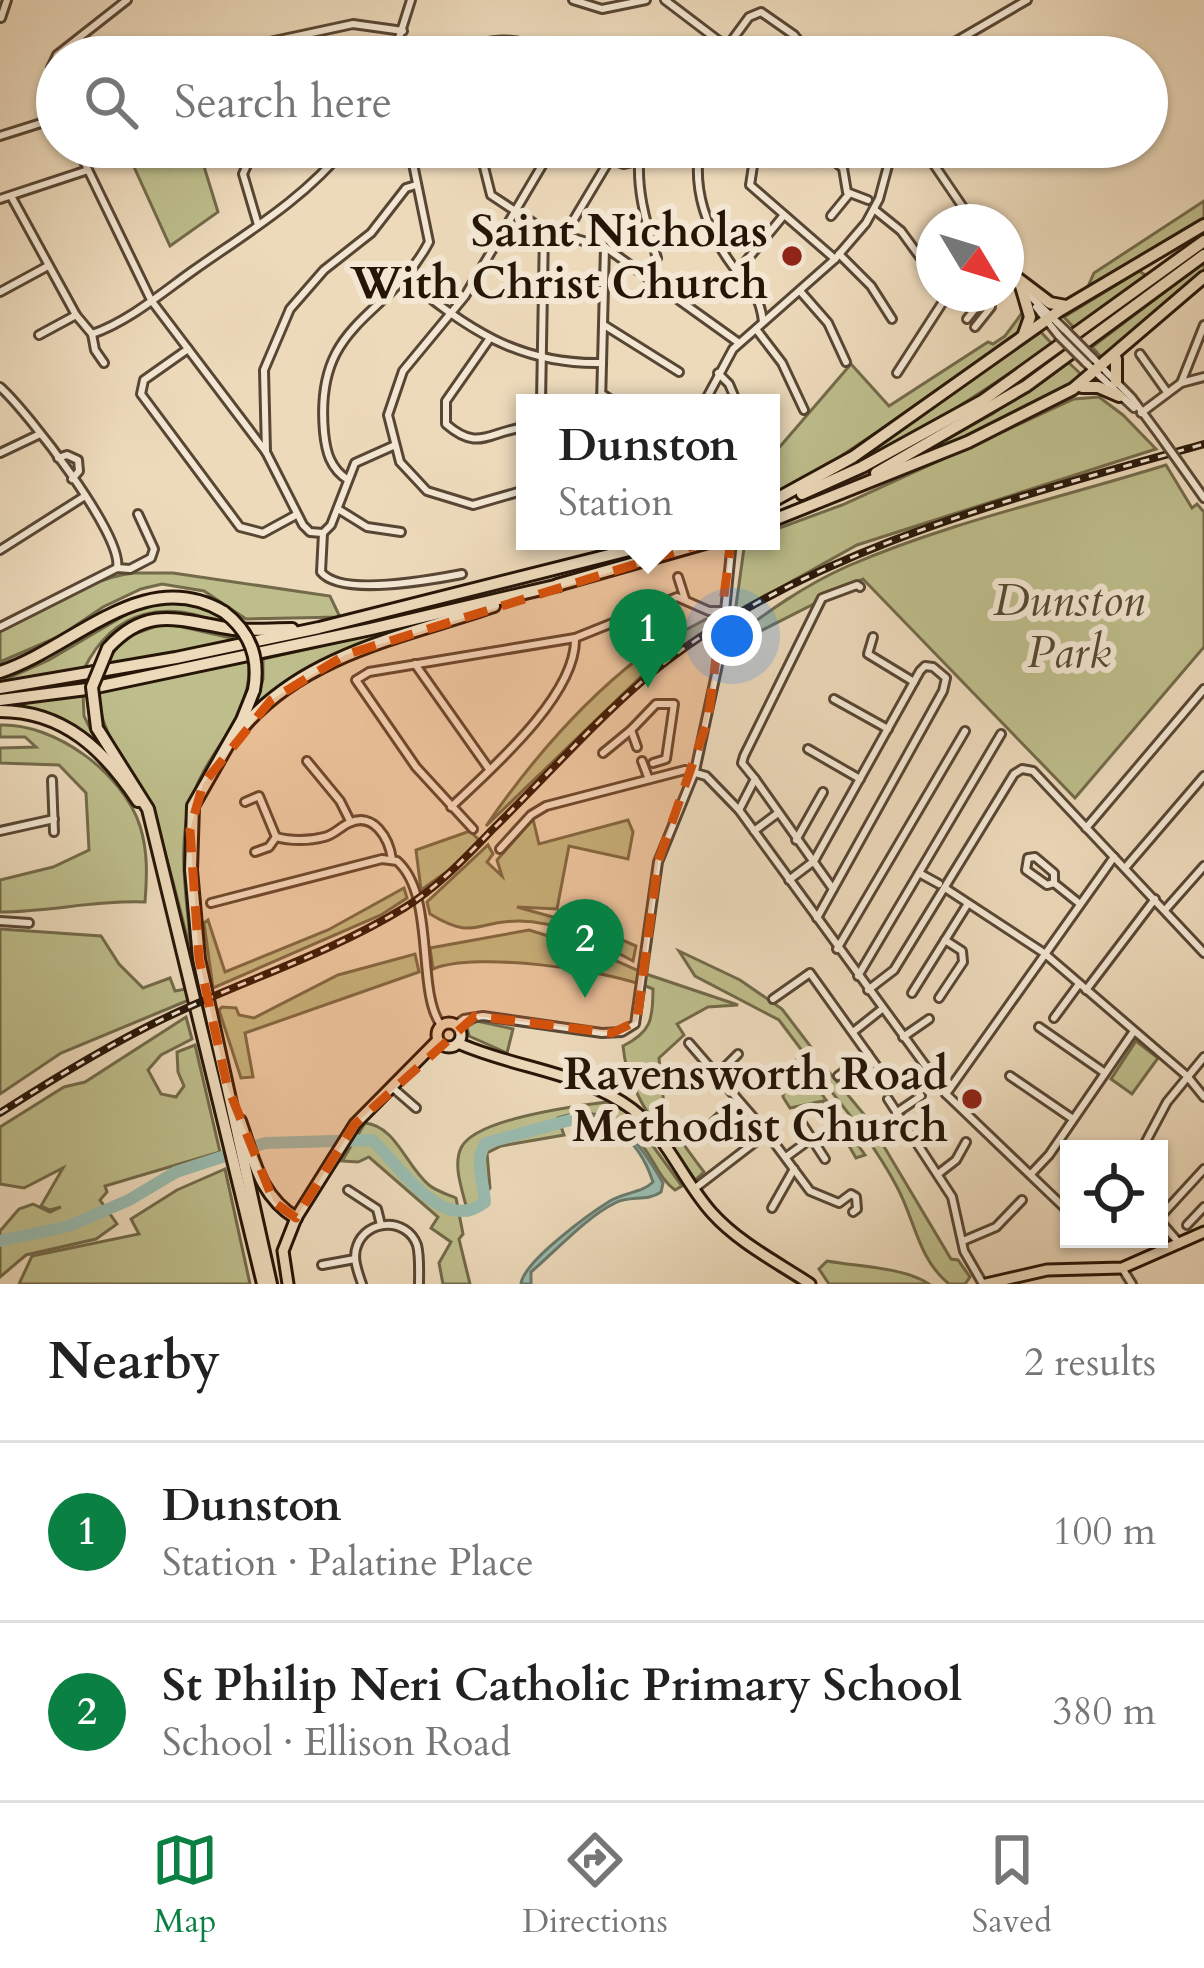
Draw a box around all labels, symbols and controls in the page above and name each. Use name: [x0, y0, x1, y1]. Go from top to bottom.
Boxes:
search box: [36, 36, 1168, 168]
icon: search: [78, 69, 144, 135]
text: Search here: [174, 72, 392, 133]
place label: Saint Nicholas With Christ Church: [349, 201, 768, 314]
north arrow: [916, 204, 1024, 312]
marker: Saint Nicholas With Christ Church: [779, 243, 805, 269]
popup: [516, 394, 780, 550]
text: Dunston: [558, 415, 738, 476]
text: Station: [558, 476, 673, 529]
park label: Dunston Park: [993, 570, 1145, 683]
pin: 1: [609, 589, 687, 688]
your location: [702, 606, 762, 666]
pin: 2: [546, 899, 624, 998]
place label: Ravensworth Road Methodist Church: [563, 1044, 948, 1157]
marker: Ravensworth Road Methodist Church: [959, 1086, 985, 1112]
map controls: [1060, 1140, 1168, 1248]
button: locate: [1060, 1140, 1168, 1248]
text: Nearby: [48, 1327, 220, 1397]
text: 2 results: [1024, 1336, 1156, 1389]
text: Dunston: [162, 1475, 342, 1536]
text: 1: [77, 1505, 97, 1558]
text: 100 m: [1053, 1505, 1156, 1558]
text: Station · Palatine Place: [162, 1536, 534, 1589]
text: St Philip Neri Catholic Primary School: [162, 1655, 962, 1716]
text: 2: [77, 1685, 97, 1738]
text: 380 m: [1053, 1685, 1156, 1738]
text: School · Ellison Road: [162, 1716, 511, 1769]
tab: Map: [152, 1827, 218, 1944]
tab: Directions: [522, 1827, 668, 1944]
tab: Saved: [972, 1827, 1052, 1944]

